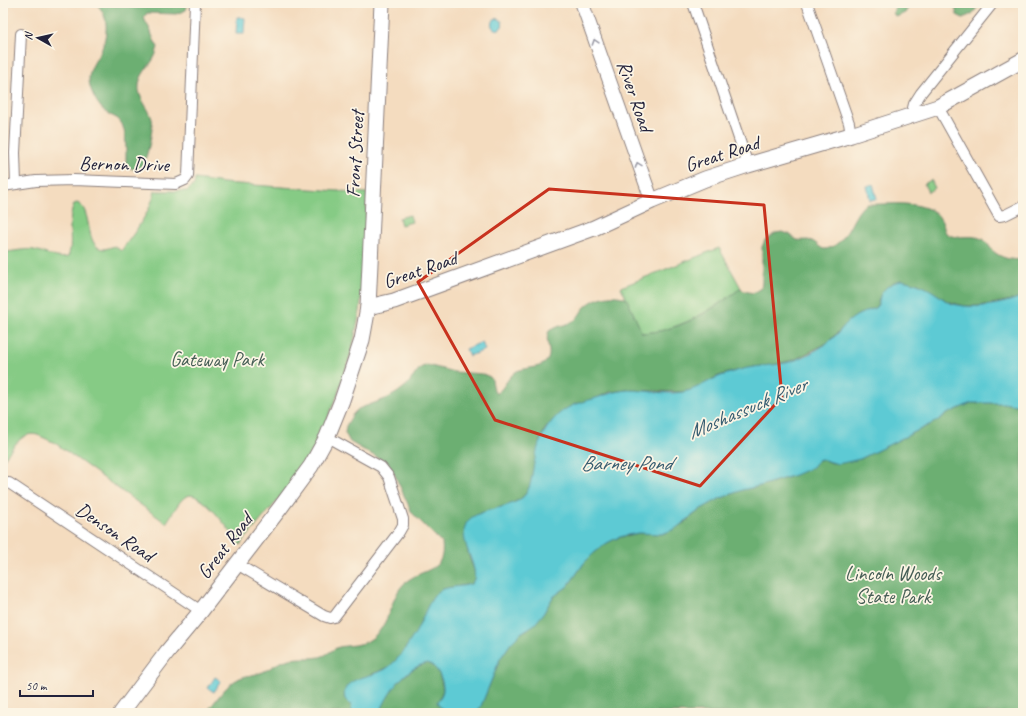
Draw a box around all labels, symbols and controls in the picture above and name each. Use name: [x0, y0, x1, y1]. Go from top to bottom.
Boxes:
north arrow: [18, 18, 58, 58]
text: N: [21, 30, 36, 41]
one-way arrow: [591, 39, 600, 46]
street label: River Road: [611, 57, 660, 138]
street label: Front Street: [340, 107, 370, 198]
street label: Great Road: [682, 129, 765, 178]
street label: Bernon Drive: [79, 151, 171, 177]
one-way arrow: [634, 162, 643, 169]
street label: Great Road: [380, 245, 463, 294]
park label: Gateway Park: [170, 347, 265, 372]
water label: Moshassuck River: [684, 370, 814, 445]
water label: Barney Pond: [581, 450, 678, 476]
street label: Denson Road: [71, 497, 162, 569]
street label: Great Road: [192, 506, 260, 584]
park label: Lincoln Woods State Park: [845, 561, 943, 609]
scale bar: [20, 672, 93, 698]
text: 50 m: [26, 678, 48, 694]

